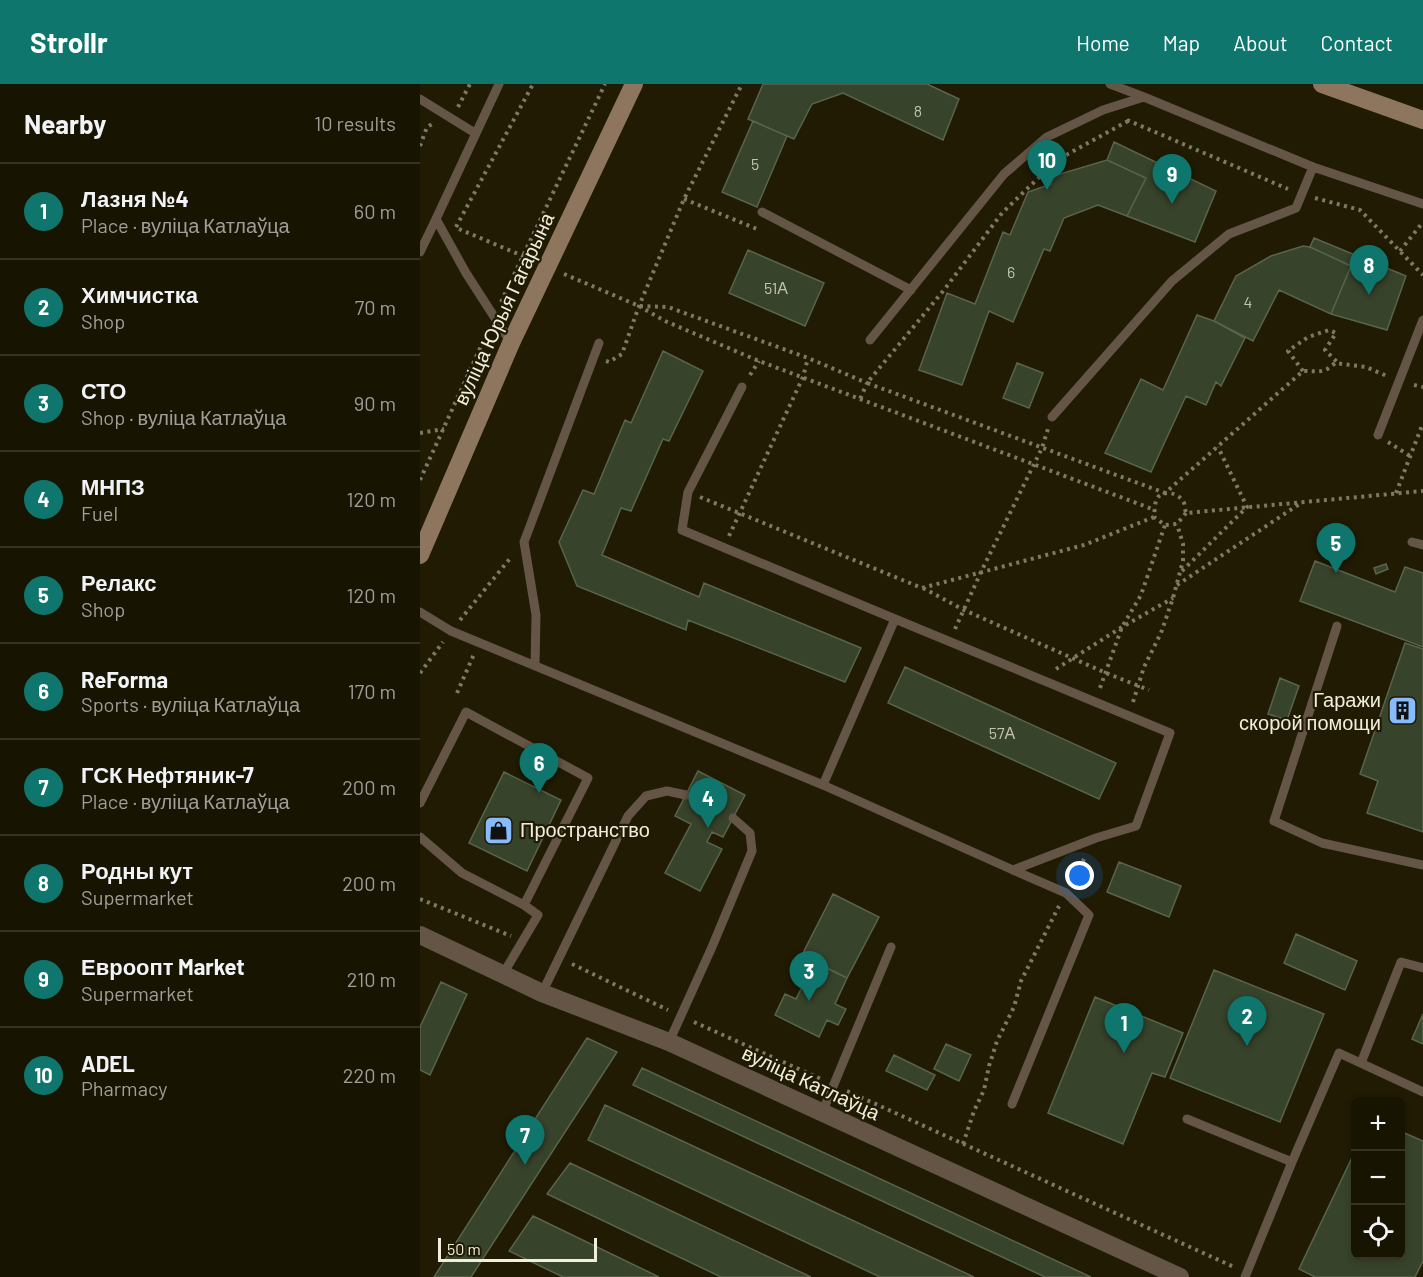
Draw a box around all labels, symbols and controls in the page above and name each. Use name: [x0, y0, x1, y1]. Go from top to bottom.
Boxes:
text: Strollr: [30, 25, 108, 59]
text: Home: [1076, 30, 1130, 55]
text: Map: [1163, 30, 1200, 55]
text: About: [1233, 30, 1288, 55]
text: Contact: [1321, 30, 1393, 55]
house number: 8: [914, 101, 922, 120]
text: Nearby: [24, 108, 106, 139]
text: 10 results: [314, 111, 396, 135]
pin: 10: [1028, 141, 1066, 190]
house number: 5: [751, 154, 759, 173]
pin: 9: [1152, 154, 1191, 204]
text: Лазня №4: [81, 185, 189, 211]
text: 1: [40, 199, 47, 223]
text: 60 m: [354, 199, 396, 223]
street label: вуліца Юрыя Гагарына: [448, 208, 559, 409]
text: Place · вуліца Катлаўца: [81, 213, 290, 237]
pin: 8: [1350, 246, 1388, 295]
house number: 6: [1007, 262, 1015, 281]
house number: 51А: [764, 278, 788, 297]
text: Химчистка: [81, 281, 198, 307]
house number: 4: [1244, 292, 1252, 311]
text: 2: [38, 295, 49, 319]
text: 70 m: [355, 295, 396, 319]
text: Shop: [81, 309, 125, 333]
text: СТО: [81, 377, 126, 403]
text: 3: [38, 391, 49, 415]
text: 90 m: [354, 391, 396, 415]
text: Shop · вуліца Катлаўца: [81, 405, 286, 429]
text: МНПЗ: [81, 473, 145, 499]
text: 4: [37, 487, 50, 511]
text: 120 m: [346, 487, 396, 511]
text: Fuel: [81, 501, 118, 525]
pin: 5: [1316, 524, 1356, 573]
text: Релакс: [81, 569, 157, 595]
text: 5: [38, 583, 49, 607]
text: 120 m: [346, 583, 396, 607]
text: Shop: [81, 597, 125, 621]
text: ReForma: [81, 666, 168, 692]
text: 6: [38, 679, 49, 703]
text: 170 m: [348, 679, 396, 703]
place label: Гаражи скорой помощи: [1239, 687, 1381, 734]
text: Sports · вуліца Катлаўца: [81, 692, 300, 716]
building icon: Гаражи скорой помощи: [1386, 695, 1418, 727]
house number: 57А: [989, 723, 1016, 742]
pin: 6: [520, 744, 558, 793]
text: ГСК Нефтяник-7: [81, 761, 254, 787]
text: 7: [39, 775, 48, 799]
text: 200 m: [342, 775, 396, 799]
pin: 4: [688, 778, 728, 828]
text: Place · вуліца Катлаўца: [81, 789, 290, 813]
shop icon: Пространство: [483, 814, 515, 846]
place label: Пространство: [520, 817, 650, 841]
text: Родны кут: [81, 857, 193, 883]
your location: [1065, 861, 1094, 890]
text: 8: [38, 871, 49, 895]
text: 200 m: [342, 871, 396, 895]
text: Supermarket: [81, 885, 194, 909]
pin: 3: [790, 952, 828, 1001]
text: Евроопт Market: [81, 953, 245, 979]
text: 9: [38, 967, 49, 991]
text: 210 m: [347, 967, 396, 991]
text: Supermarket: [81, 981, 194, 1005]
pin: 2: [1228, 996, 1266, 1046]
pin: 1: [1104, 1004, 1144, 1053]
street label: вуліца Катлаўца: [739, 1040, 885, 1125]
text: ADEL: [81, 1050, 135, 1076]
text: 10: [34, 1063, 53, 1087]
text: 220 m: [343, 1063, 396, 1087]
text: Pharmacy: [81, 1076, 167, 1100]
map controls: [1351, 1097, 1405, 1259]
button: +: [1351, 1097, 1405, 1151]
pin: 7: [506, 1116, 544, 1165]
button: −: [1351, 1151, 1405, 1205]
button: locate: [1351, 1205, 1405, 1259]
scale bar: [438, 1235, 597, 1262]
text: 50 m: [447, 1239, 481, 1258]

